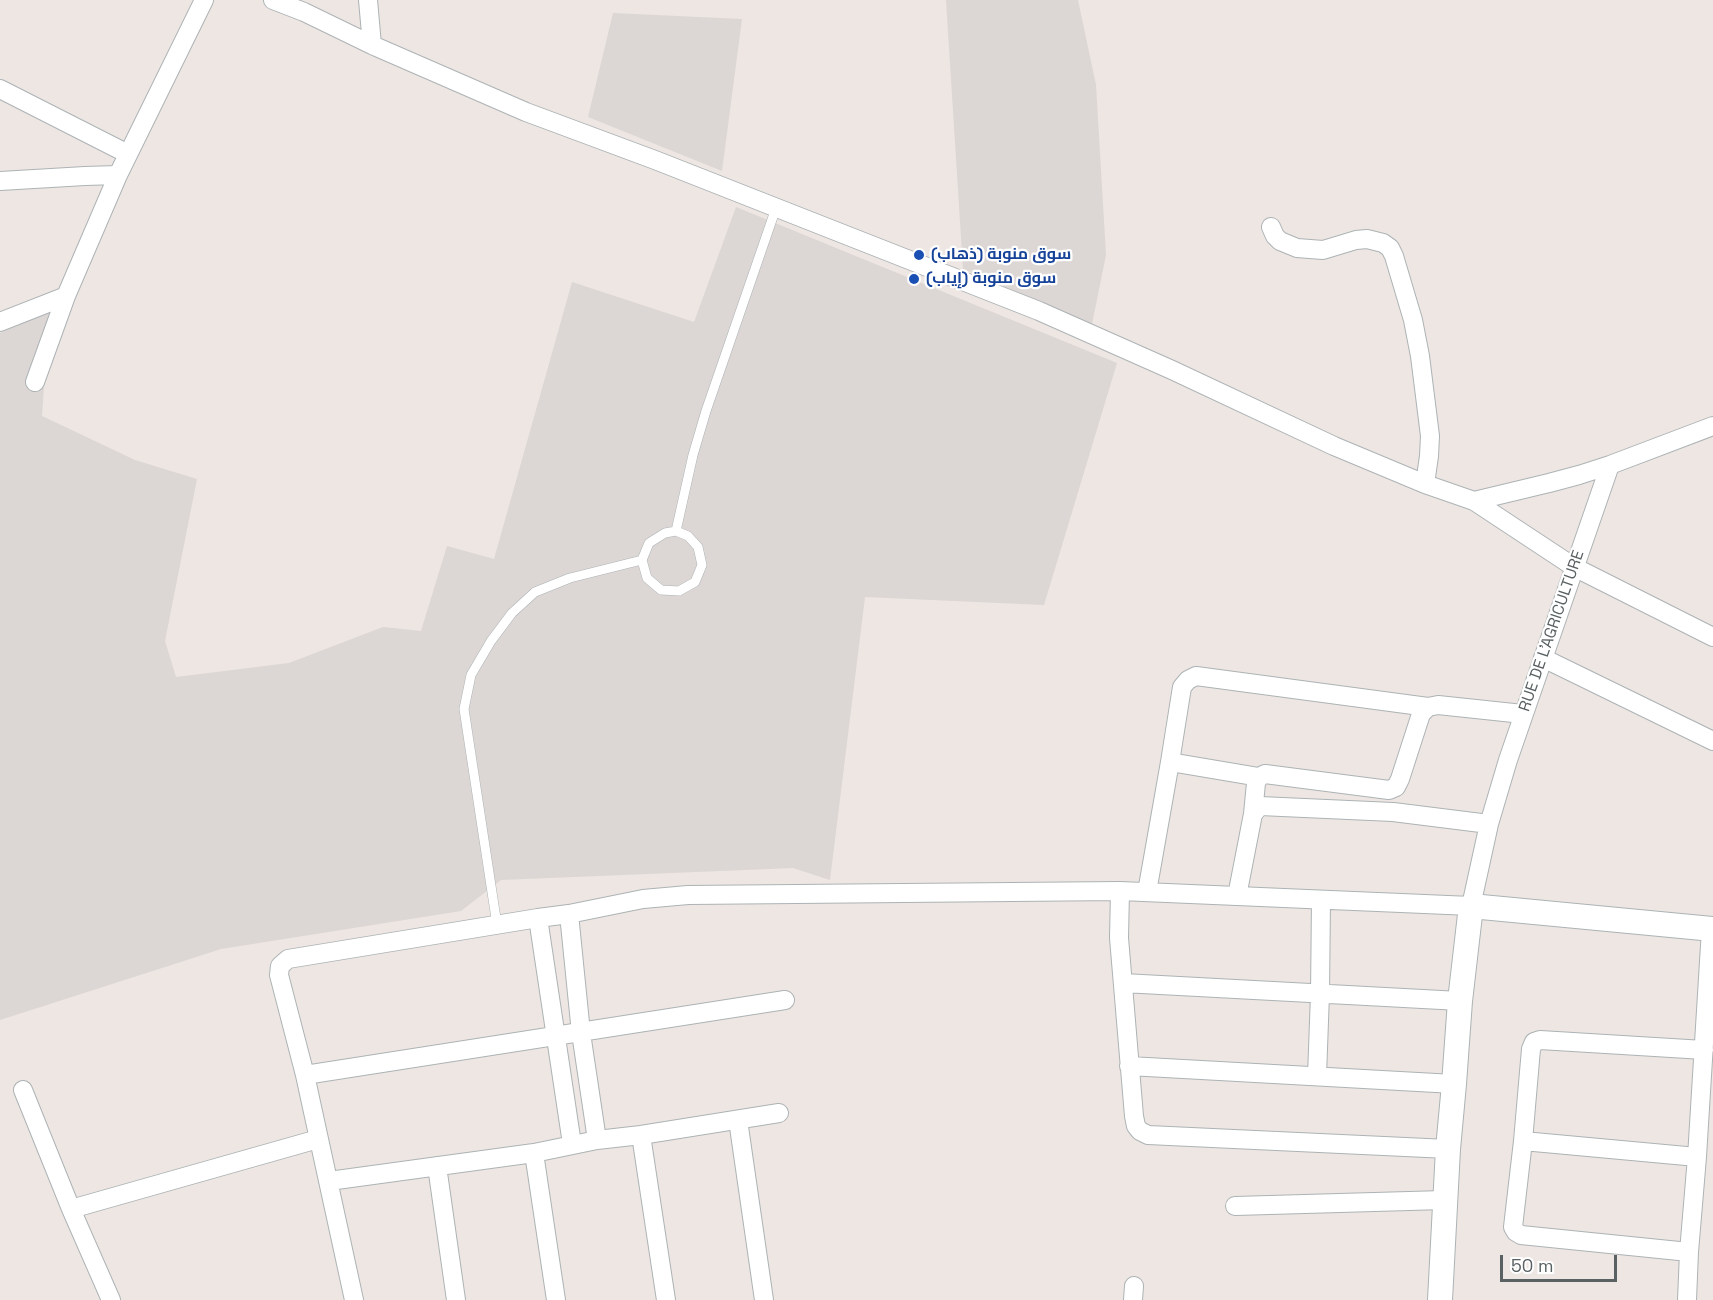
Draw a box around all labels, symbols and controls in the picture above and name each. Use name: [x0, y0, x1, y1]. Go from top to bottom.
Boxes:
place label: سوق منوبة (ذهاب): [931, 245, 1071, 265]
marker: سوق منوبة (ذهاب): [912, 248, 926, 262]
place label: سوق منوبة (إياب): [926, 269, 1056, 289]
marker: سوق منوبة (إياب): [907, 272, 921, 286]
street label: RUE DE L'AGRICULTURE: [1515, 548, 1589, 714]
scale bar: [1503, 1243, 1620, 1281]
text: 50 m: [1511, 1254, 1553, 1277]

